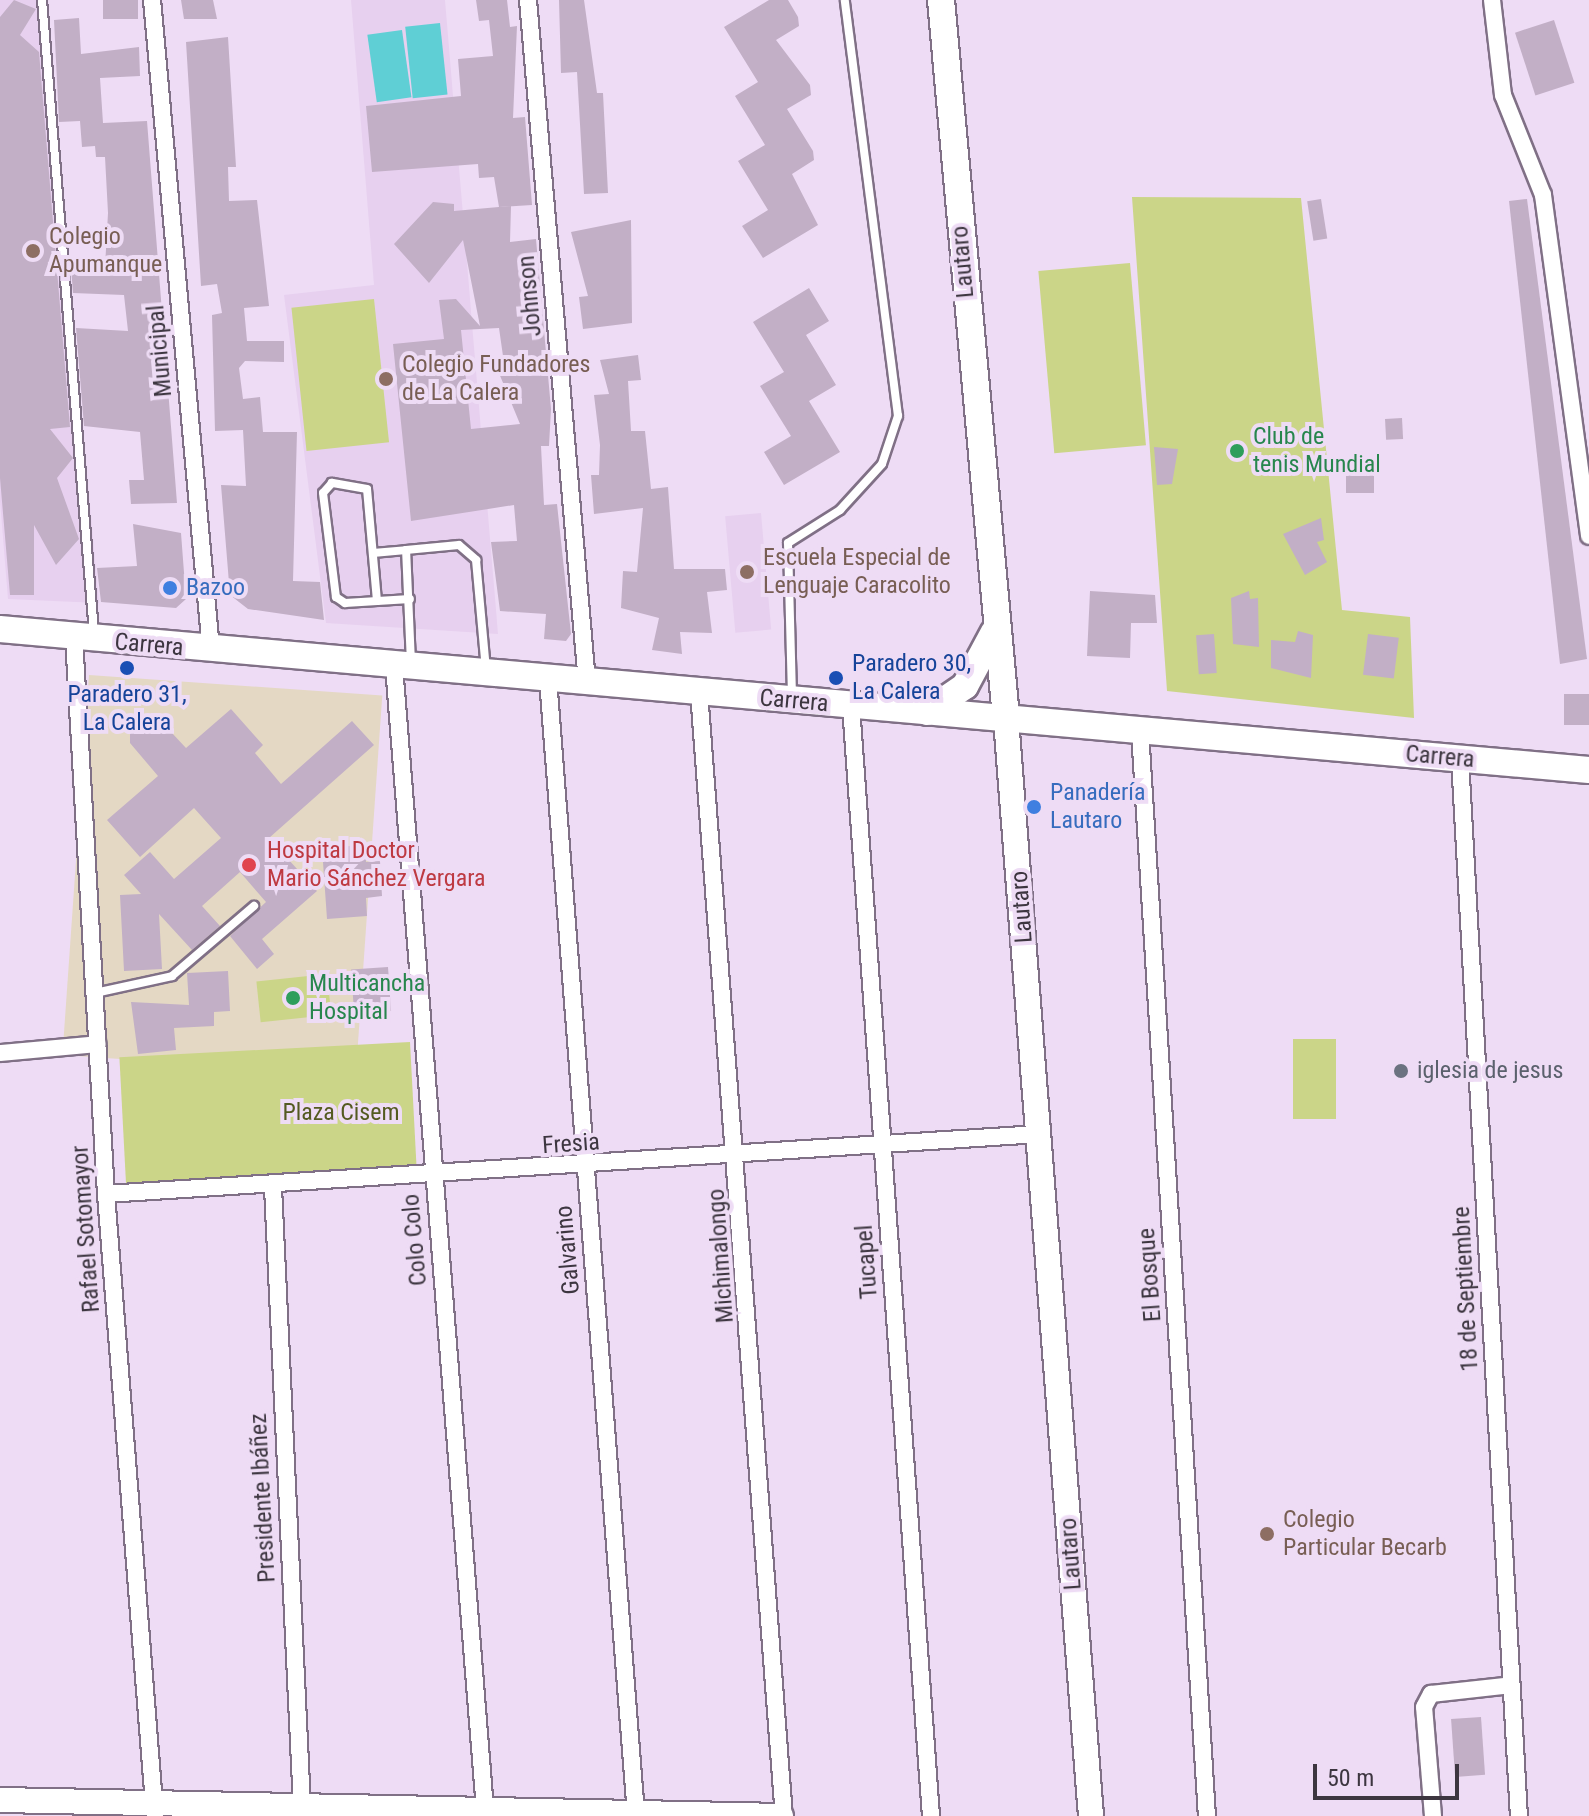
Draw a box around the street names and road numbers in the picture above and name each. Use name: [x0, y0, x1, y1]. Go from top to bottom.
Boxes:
street label: Lautaro: [946, 225, 980, 299]
street label: Johnson: [512, 254, 548, 338]
street label: Municipal: [142, 304, 178, 398]
street label: Carrera: [113, 628, 185, 662]
street label: Carrera: [758, 684, 830, 718]
street label: Carrera: [1404, 740, 1476, 774]
street label: Lautaro: [1005, 870, 1039, 944]
street label: Fresia: [541, 1128, 601, 1160]
street label: Rafael Sotomayor: [66, 1144, 106, 1314]
street label: Michimalongo: [702, 1188, 740, 1324]
street label: Colo Colo: [397, 1193, 433, 1287]
street label: Galvarino: [550, 1204, 586, 1296]
street label: 18 de Septiembre: [1447, 1206, 1485, 1372]
street label: Tucapel: [850, 1224, 884, 1300]
street label: El Bosque: [1132, 1227, 1168, 1323]
street label: Presidente Ibáñez: [244, 1413, 282, 1583]
street label: Lautaro: [1054, 1517, 1088, 1591]

